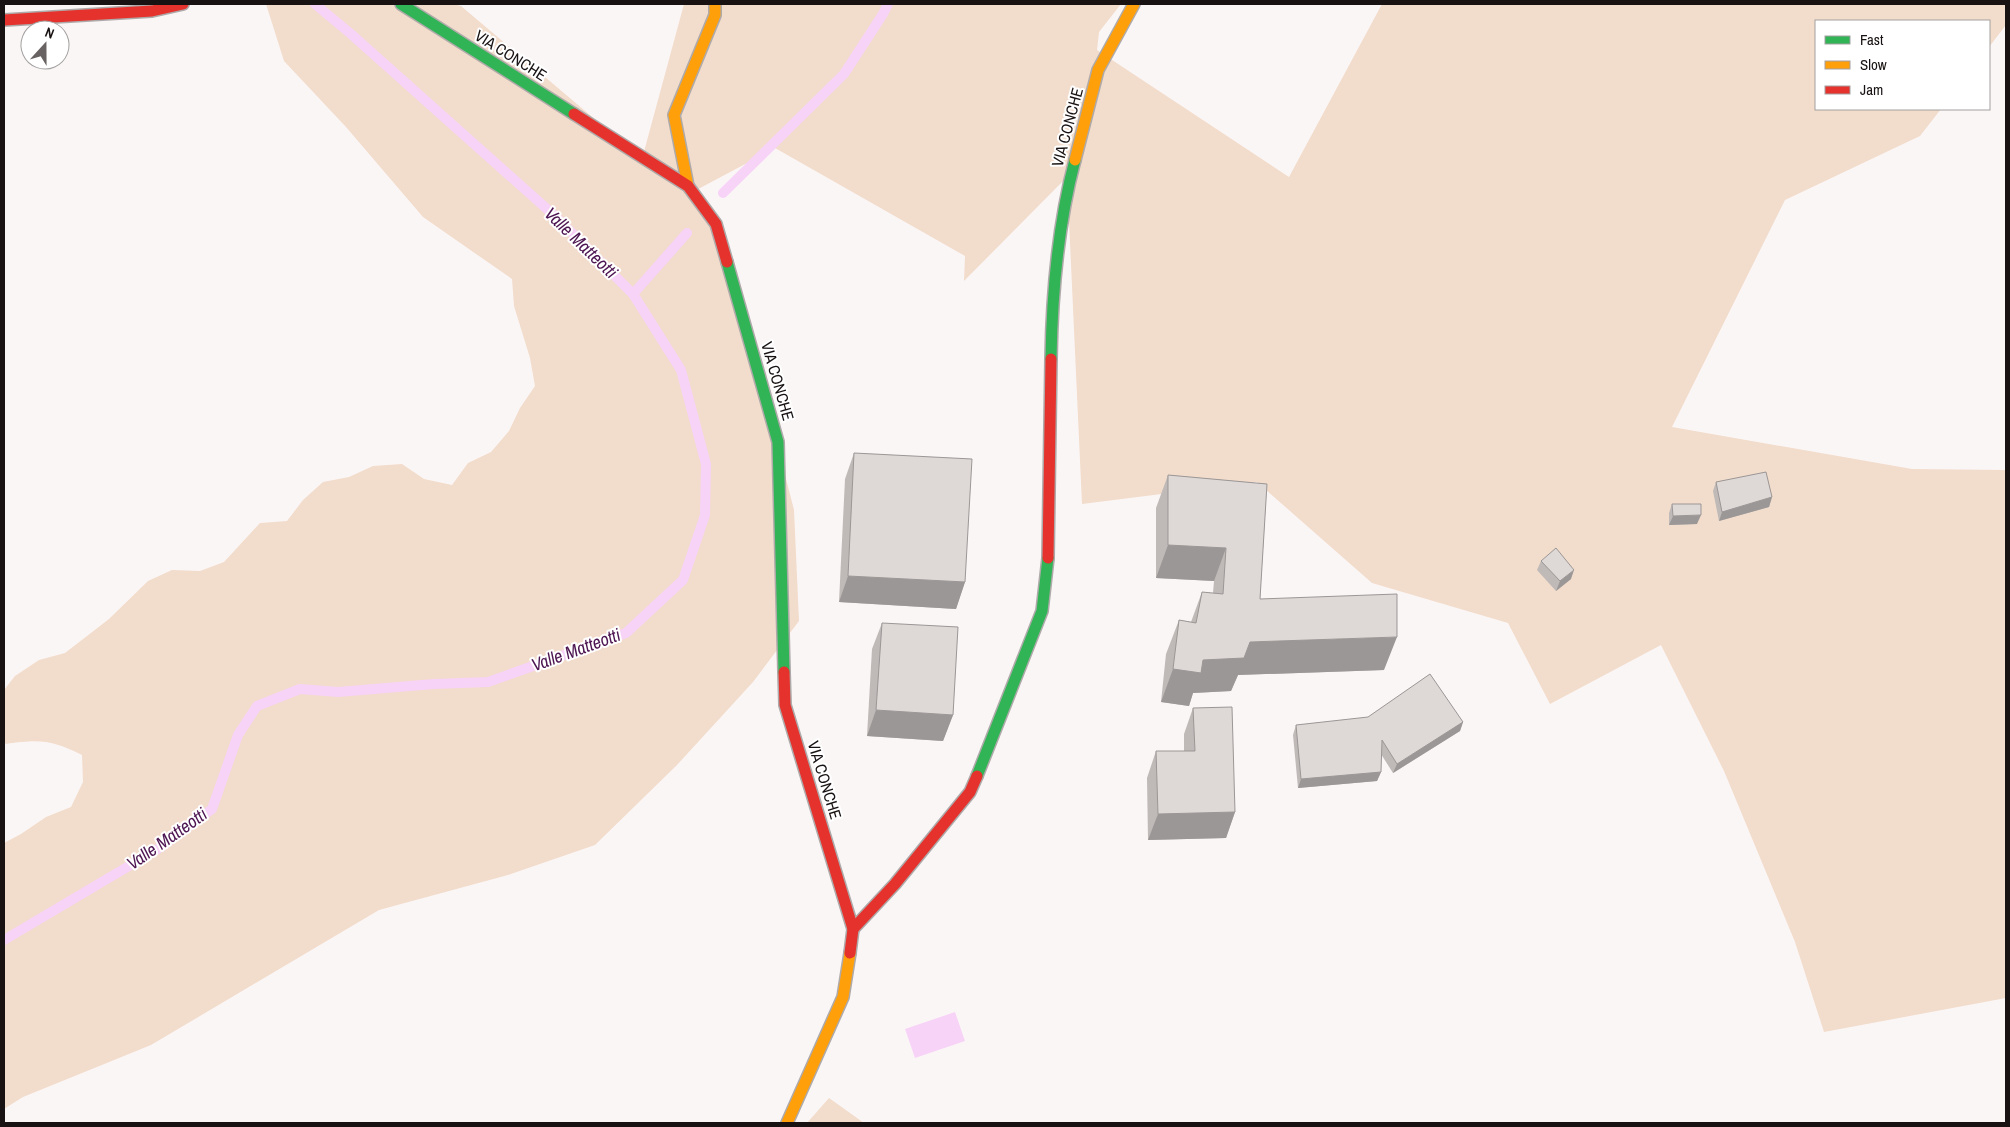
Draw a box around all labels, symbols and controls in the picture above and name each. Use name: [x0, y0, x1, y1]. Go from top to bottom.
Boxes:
north arrow: [20, 20, 70, 70]
legend: [1815, 20, 1990, 110]
text: N: [43, 23, 57, 43]
street label: VIA CONCHE: [471, 24, 551, 86]
text: Fast: [1860, 29, 1884, 50]
text: Slow: [1860, 54, 1887, 75]
text: Jam: [1860, 79, 1883, 100]
street label: VIA CONCHE: [1046, 85, 1088, 169]
water label: Valle Matteotti: [539, 201, 623, 284]
street label: VIA CONCHE: [756, 339, 800, 423]
water label: Valle Matteotti: [528, 622, 624, 677]
street label: VIA CONCHE: [803, 738, 847, 822]
water label: Valle Matteotti: [121, 802, 212, 876]

